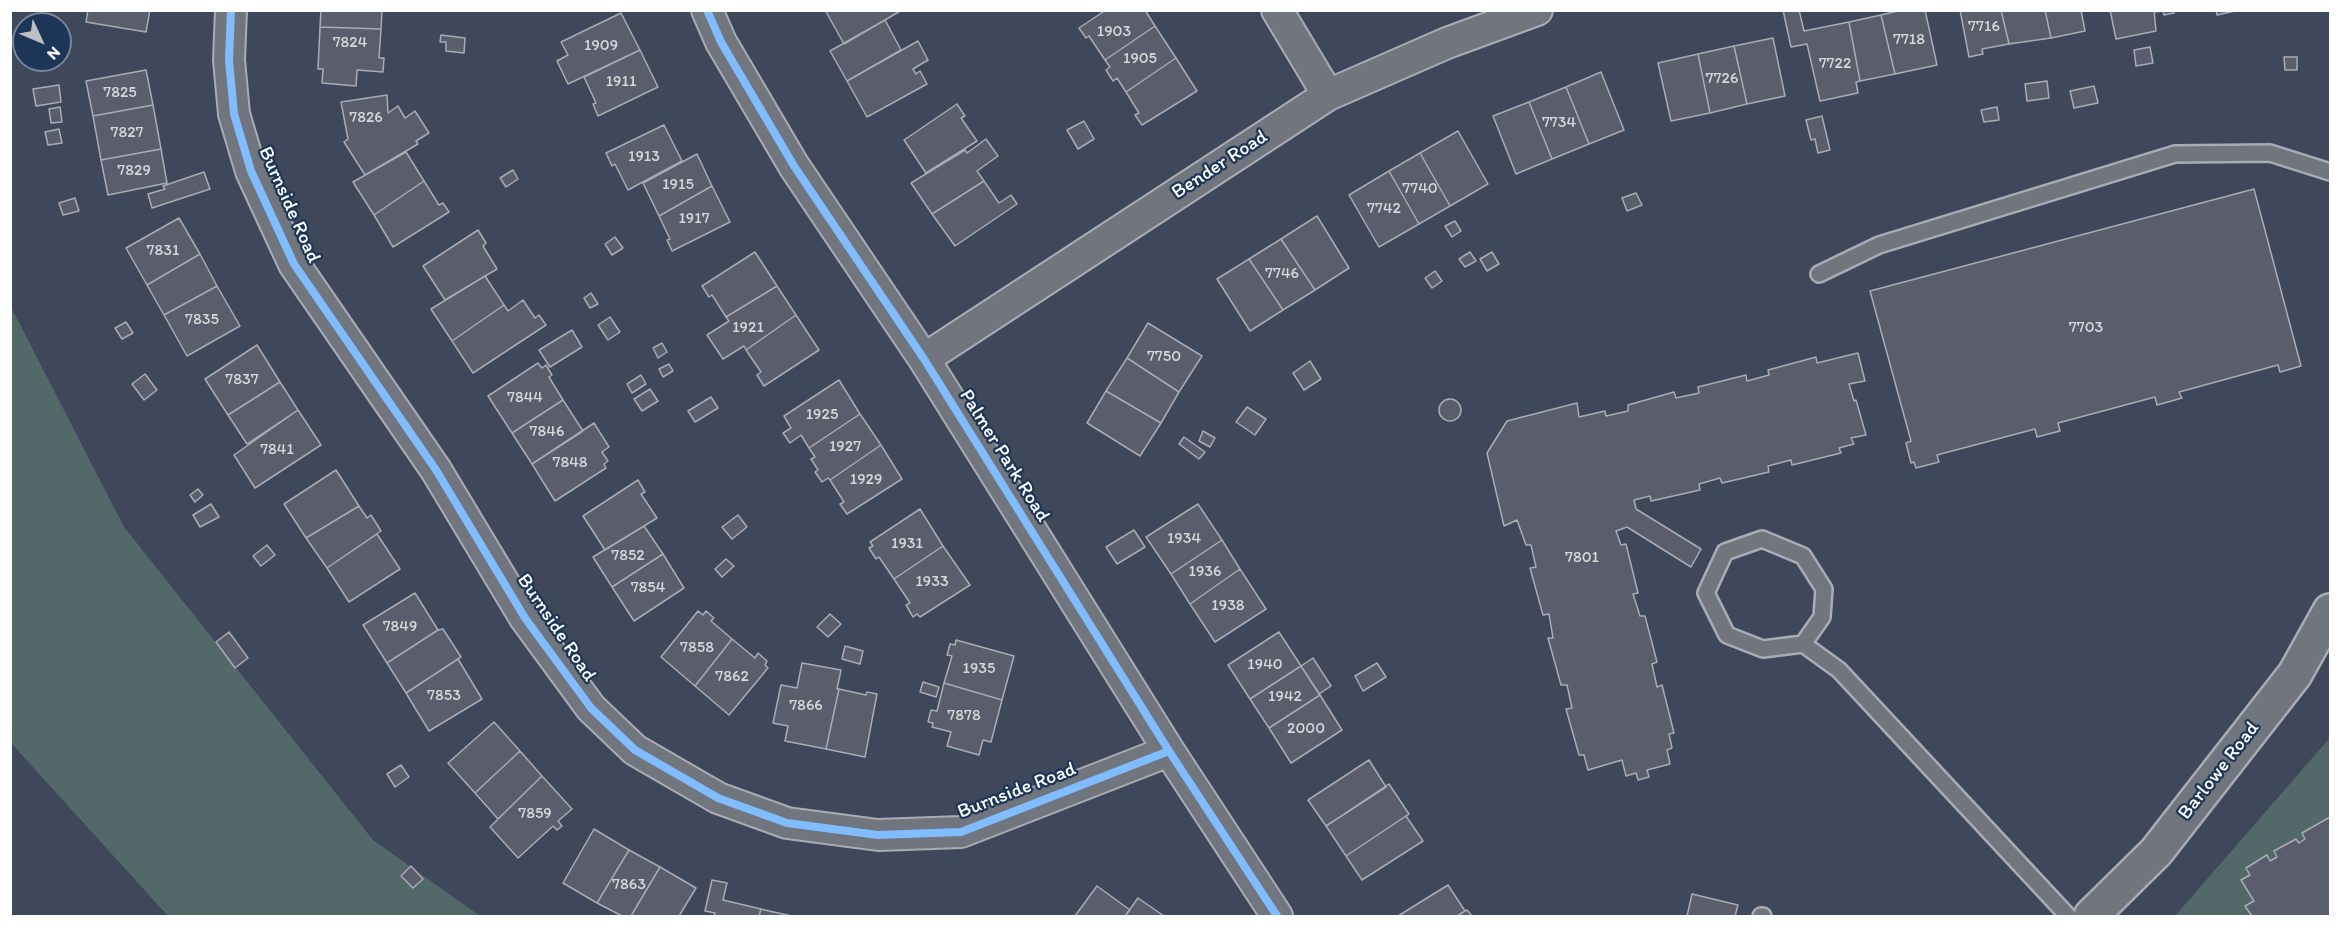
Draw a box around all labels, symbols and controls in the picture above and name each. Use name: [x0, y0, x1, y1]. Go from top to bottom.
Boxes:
north arrow: [12, 12, 72, 72]
house number: 7716: [1968, 17, 2000, 37]
house number: 1903: [1097, 22, 1131, 42]
house number: 7718: [1893, 30, 1925, 50]
house number: 7824: [333, 33, 367, 53]
house number: 1909: [584, 36, 618, 56]
text: N: [43, 43, 64, 64]
house number: 1905: [1123, 49, 1157, 69]
house number: 7722: [1819, 54, 1851, 74]
house number: 7726: [1706, 69, 1738, 89]
house number: 1911: [606, 72, 636, 92]
house number: 7825: [103, 83, 137, 103]
house number: 7826: [349, 108, 383, 128]
house number: 7734: [1542, 113, 1576, 133]
house number: 7827: [110, 123, 144, 143]
street label: Bender Road: [1168, 125, 1272, 205]
street label: Burnside Road: [253, 143, 325, 267]
house number: 1913: [628, 147, 660, 167]
house number: 7829: [117, 161, 151, 181]
house number: 1915: [662, 175, 694, 195]
house number: 7740: [1402, 179, 1438, 199]
house number: 7742: [1367, 199, 1401, 219]
house number: 1917: [678, 209, 710, 229]
house number: 7831: [147, 241, 179, 261]
house number: 7746: [1265, 264, 1299, 284]
house number: 7835: [185, 310, 219, 330]
house number: 1921: [732, 318, 764, 338]
house number: 7703: [2069, 318, 2103, 338]
house number: 7750: [1147, 347, 1181, 367]
house number: 7837: [225, 370, 259, 390]
street label: Palmer Park Road: [954, 385, 1054, 527]
house number: 7844: [507, 388, 543, 408]
house number: 1925: [806, 405, 838, 425]
house number: 7846: [530, 422, 564, 442]
house number: 1927: [829, 437, 861, 457]
house number: 7841: [260, 440, 294, 460]
house number: 7848: [552, 453, 588, 473]
house number: 1929: [850, 470, 882, 490]
house number: 1934: [1167, 529, 1201, 549]
house number: 1931: [891, 534, 923, 554]
house number: 7852: [611, 546, 645, 566]
house number: 7801: [1565, 548, 1599, 568]
house number: 1936: [1189, 562, 1221, 582]
street label: Burnside Road: [511, 569, 601, 687]
house number: 1933: [915, 572, 949, 592]
house number: 7854: [631, 578, 665, 598]
house number: 1938: [1211, 596, 1245, 616]
house number: 7849: [383, 617, 417, 637]
house number: 7858: [680, 638, 714, 658]
house number: 1940: [1247, 655, 1283, 675]
house number: 1935: [963, 659, 995, 679]
house number: 7862: [715, 667, 749, 687]
house number: 7853: [427, 686, 461, 706]
house number: 1942: [1268, 687, 1302, 707]
house number: 7866: [789, 696, 823, 716]
house number: 7878: [947, 706, 981, 726]
street label: Barlowe Road: [2173, 717, 2265, 825]
house number: 2000: [1287, 719, 1325, 739]
street label: Burnside Road: [954, 757, 1080, 825]
house number: 7859: [518, 804, 552, 824]
house number: 7863: [612, 875, 646, 895]

